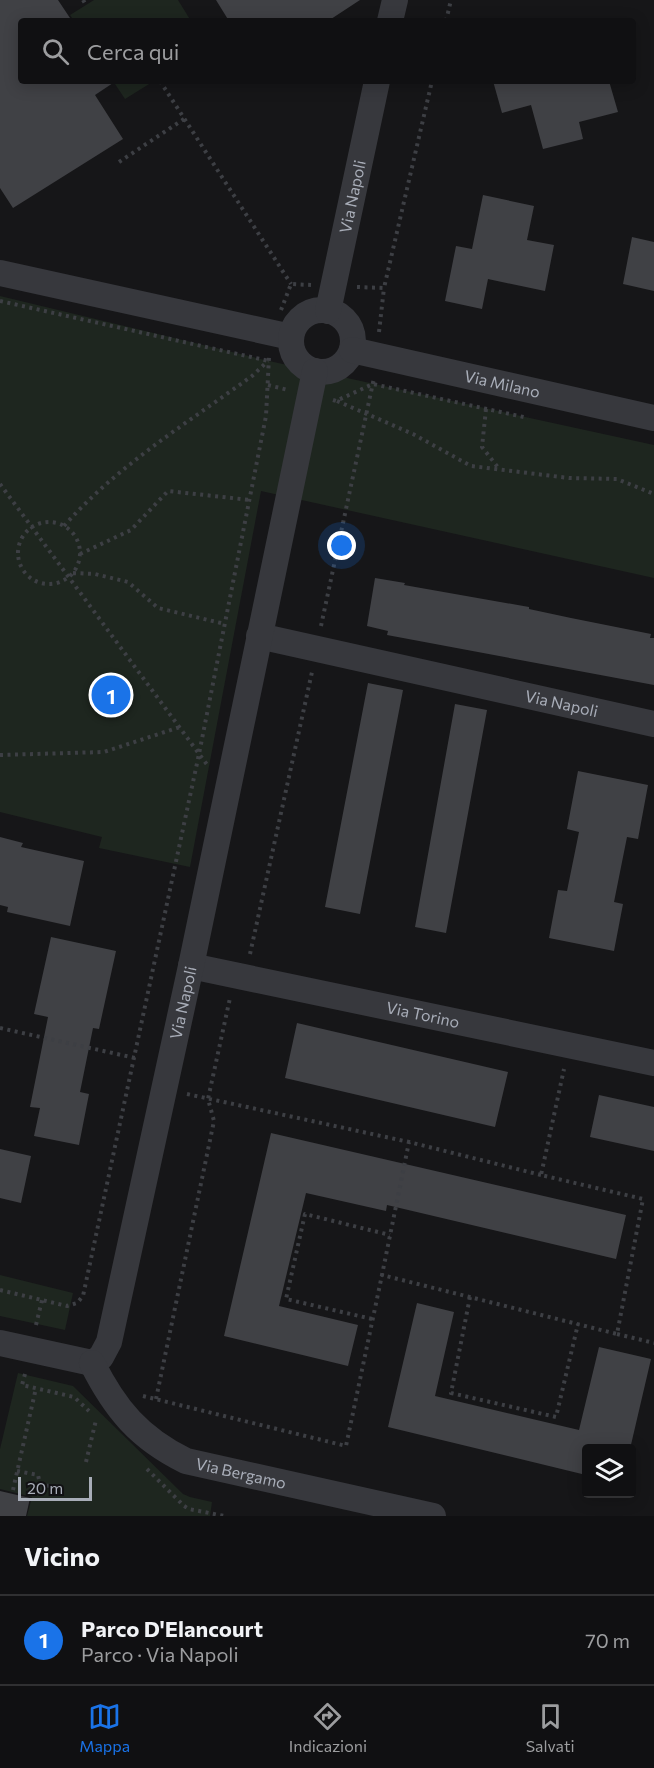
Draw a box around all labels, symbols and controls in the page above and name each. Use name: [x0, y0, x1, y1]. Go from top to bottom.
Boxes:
search box: [18, 18, 636, 84]
icon: search: [39, 35, 72, 68]
text: Cerca qui: [87, 38, 179, 65]
street label: Via Napoli: [335, 158, 369, 235]
street label: Via Milano: [463, 366, 542, 401]
your location: [327, 531, 356, 560]
pin: 1: [92, 672, 130, 718]
street label: Via Napoli: [523, 686, 600, 720]
street label: Via Napoli: [165, 964, 200, 1041]
street label: Via Torino: [385, 997, 461, 1031]
map controls: [582, 1444, 636, 1498]
button: layers: [582, 1444, 636, 1498]
street label: Via Bergamo: [194, 1453, 288, 1492]
scale bar: [18, 1474, 92, 1502]
text: 20 m: [27, 1478, 63, 1497]
text: Vicino: [24, 1540, 100, 1571]
text: Parco D'Elancourt: [81, 1615, 263, 1642]
text: 1: [39, 1628, 48, 1652]
text: 70 m: [585, 1628, 630, 1652]
text: Parco · Via Napoli: [81, 1642, 239, 1666]
tab: Mappa: [79, 1700, 130, 1755]
tab: Indicazioni: [289, 1700, 367, 1755]
tab: Salvati: [526, 1700, 575, 1755]

